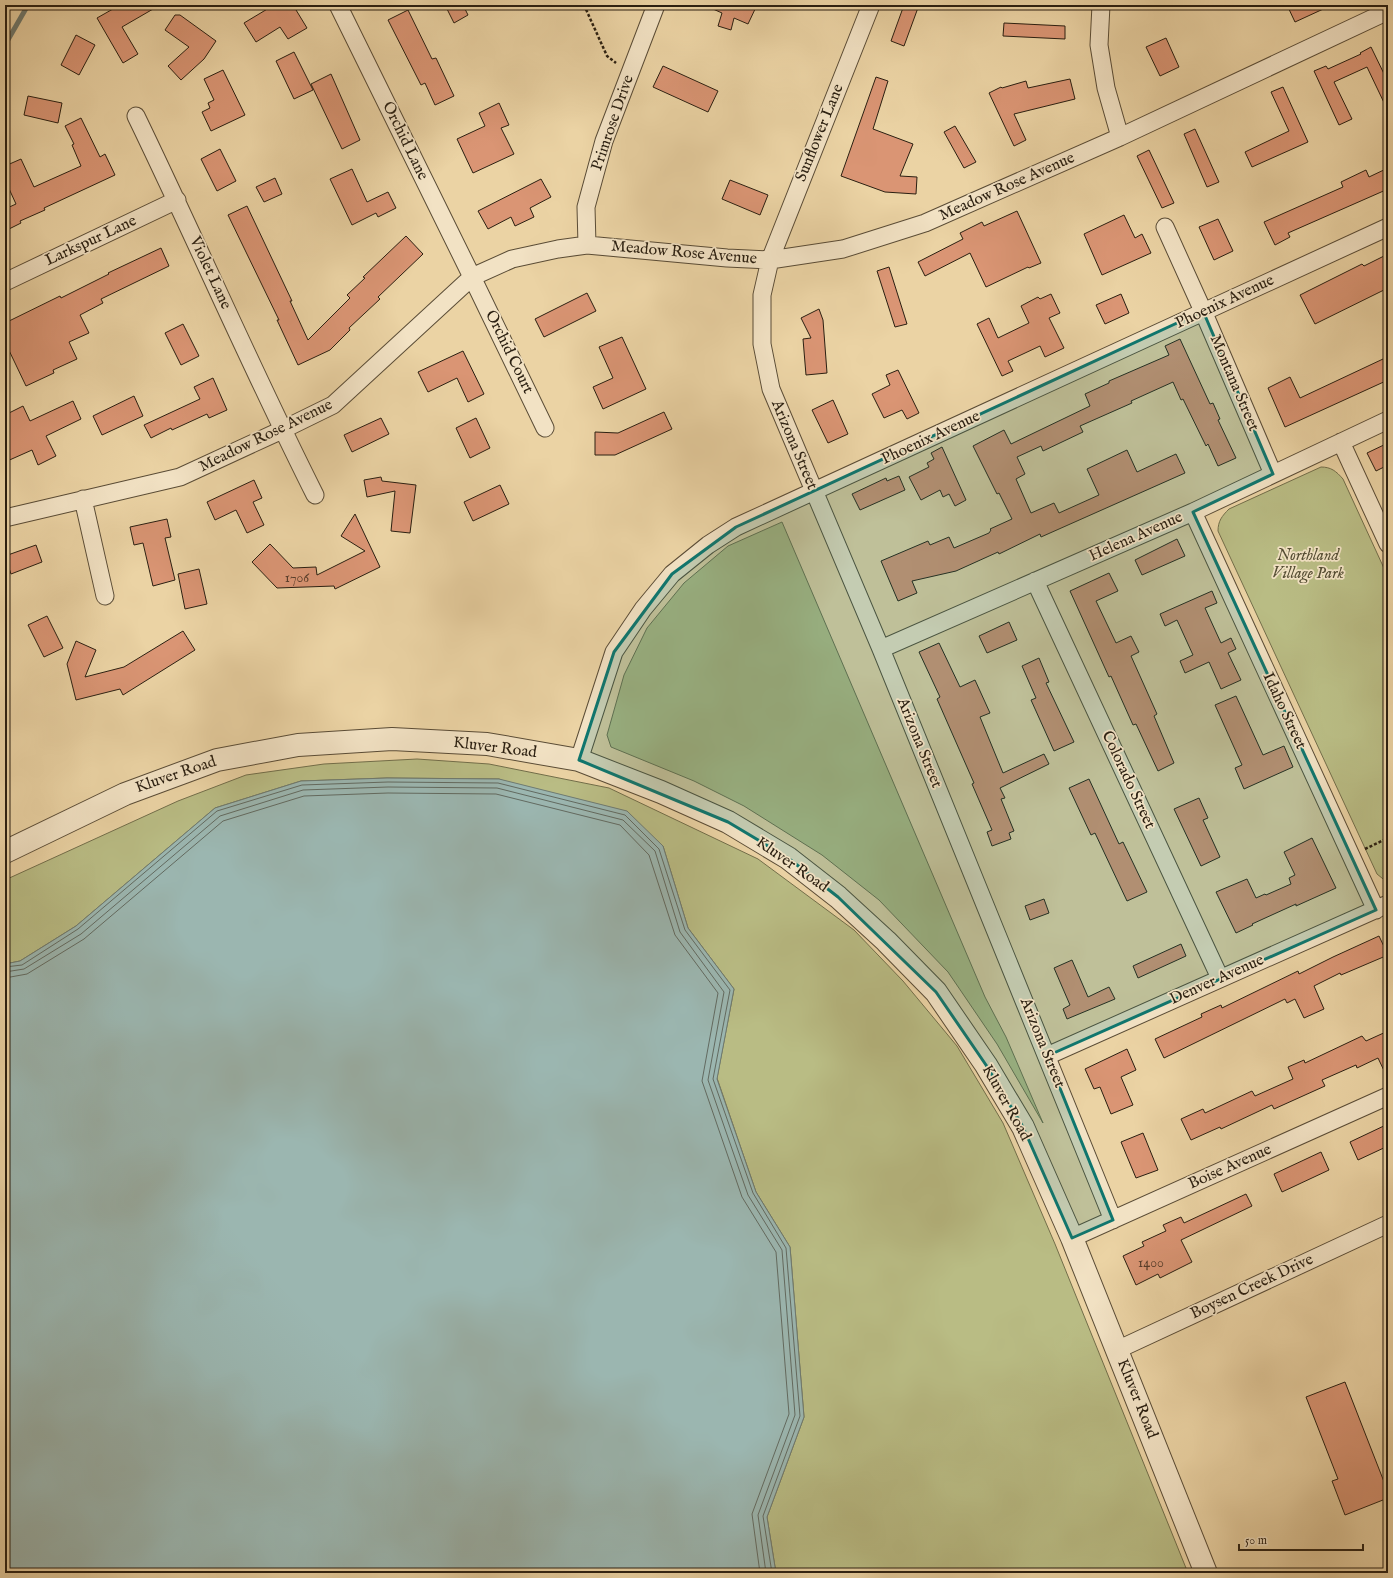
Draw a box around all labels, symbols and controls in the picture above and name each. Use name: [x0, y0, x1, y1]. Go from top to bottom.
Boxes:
street label: Primrose Drive: [587, 72, 639, 174]
street label: Sunflower Lane: [791, 81, 849, 185]
street label: Orchid Lane: [377, 98, 433, 184]
street label: Meadow Rose Avenue: [936, 148, 1078, 226]
street label: Larkspur Lane: [42, 211, 140, 271]
street label: Violet Lane: [184, 233, 236, 313]
street label: Meadow Rose Avenue: [610, 237, 758, 269]
street label: Phoenix Avenue: [1172, 270, 1278, 334]
street label: Orchid Court: [480, 307, 538, 397]
street label: Montana Street: [1205, 332, 1264, 435]
street label: Meadow Rose Avenue: [196, 395, 336, 477]
street label: Arizona Street: [766, 396, 822, 493]
street label: Phoenix Avenue: [878, 406, 984, 470]
street label: Helena Avenue: [1086, 507, 1186, 567]
park label: Northland Village Park: [1272, 546, 1344, 584]
house number: 1706: [285, 569, 310, 587]
street label: Idaho Street: [1258, 669, 1311, 753]
street label: Arizona Street: [891, 694, 946, 792]
street label: Colorado Street: [1097, 728, 1160, 833]
street label: Kluver Road: [452, 733, 538, 763]
street label: Kluver Road: [133, 752, 219, 798]
street label: Kluver Road: [752, 833, 833, 898]
street label: Denver Avenue: [1167, 950, 1267, 1010]
street label: Arizona Street: [1014, 994, 1069, 1092]
street label: Kluver Road: [977, 1061, 1035, 1145]
street label: Boise Avenue: [1185, 1140, 1275, 1194]
street label: Boysen Creek Drive: [1187, 1250, 1317, 1324]
house number: 1400: [1138, 1254, 1164, 1272]
street label: Kluver Road: [1112, 1356, 1162, 1442]
scale bar: [1239, 1526, 1363, 1552]
text: 50 m: [1245, 1533, 1267, 1548]

